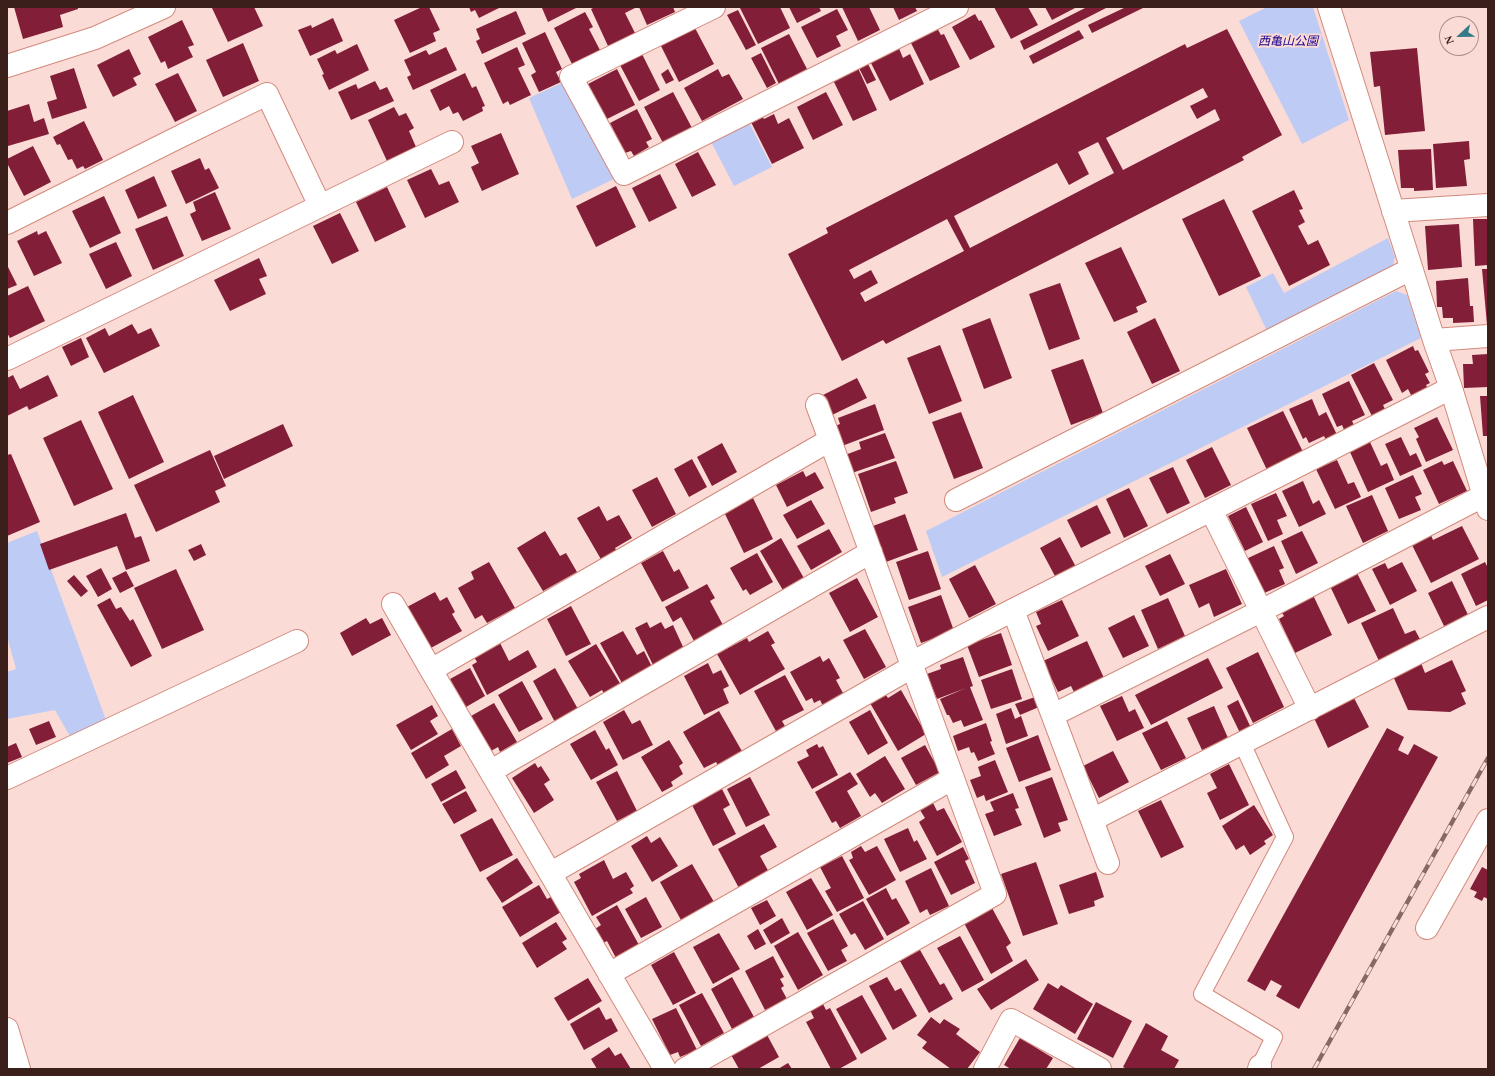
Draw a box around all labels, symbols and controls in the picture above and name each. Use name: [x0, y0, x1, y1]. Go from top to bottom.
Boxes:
north arrow: [1439, 16, 1479, 56]
text: N: [1442, 34, 1456, 46]
park label: 西亀山公園: [1258, 35, 1318, 49]

